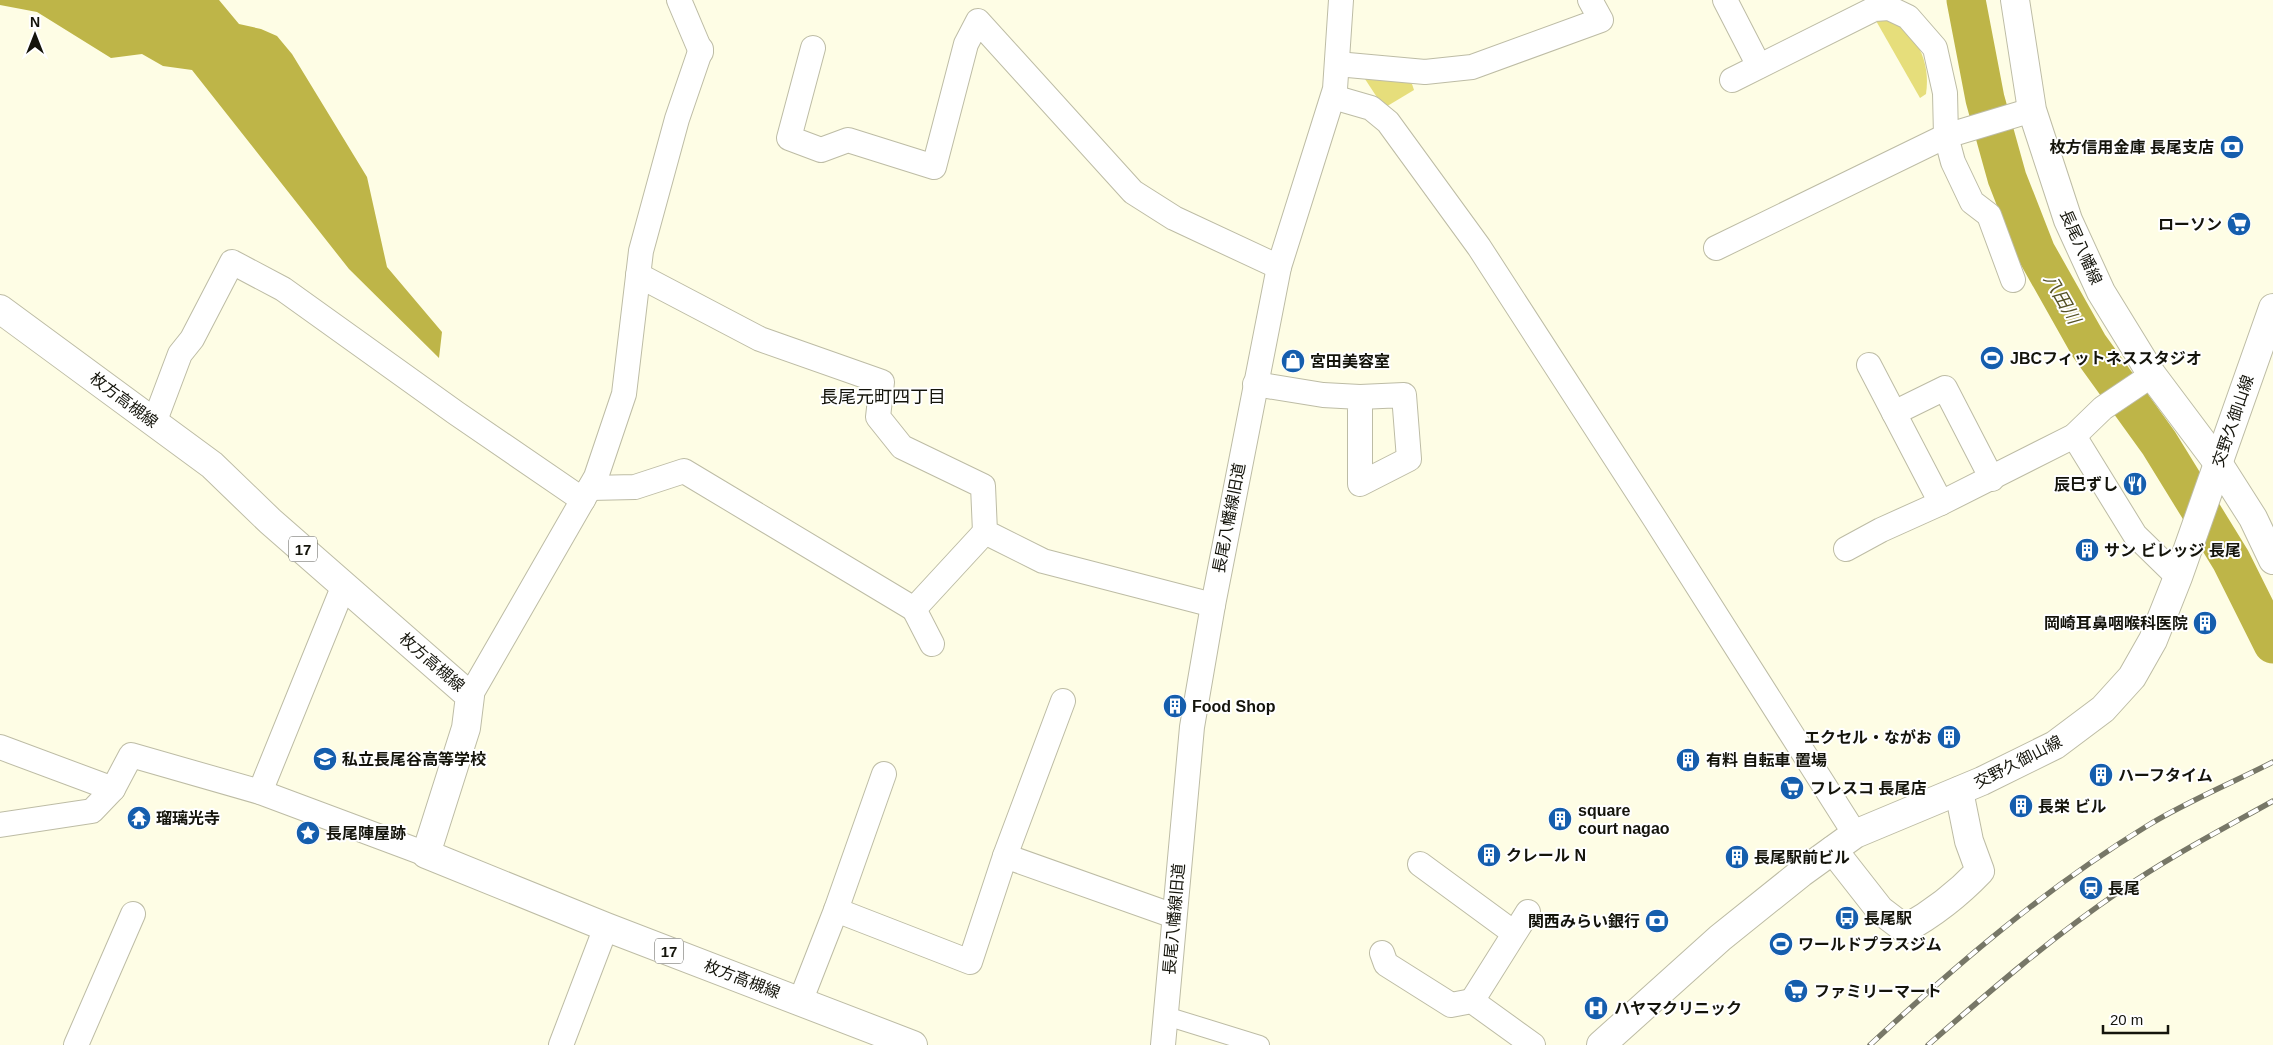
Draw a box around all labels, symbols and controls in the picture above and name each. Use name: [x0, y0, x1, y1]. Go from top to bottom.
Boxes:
north arrow: [10, 10, 60, 60]
text: N: [30, 14, 40, 30]
bank icon: 枚方信用金庫 長尾支店: [2219, 134, 2245, 160]
place label: 枚方信用金庫 長尾支店: [2050, 139, 2214, 156]
street label: 長尾八幡線: [2057, 207, 2105, 287]
supermarket icon: ローソン: [2226, 211, 2252, 237]
place label: ローソン: [2158, 216, 2222, 233]
water label: 八田川: [2040, 271, 2085, 329]
sports icon: JBCフィットネススタジオ: [1979, 345, 2005, 371]
shop icon: 宮田美容室: [1280, 348, 1306, 374]
place label: JBCフィットネススタジオ: [2010, 350, 2202, 367]
place label: 宮田美容室: [1310, 353, 1390, 370]
street label: 枚方高槻線: [87, 369, 161, 431]
street label: 交野久御山線: [2209, 373, 2257, 469]
district label: 長尾元町四丁目: [820, 387, 946, 407]
street label: 長尾八幡線旧道: [1210, 461, 1248, 575]
restaurant icon: 辰巳ずし: [2122, 471, 2148, 497]
place label: 辰巳ずし: [2054, 476, 2118, 493]
road number: 17: [289, 536, 317, 562]
building icon: サン ビレッジ 長尾: [2074, 537, 2100, 563]
place label: サン ビレッジ 長尾: [2104, 542, 2241, 559]
building icon: 岡崎耳鼻咽喉科医院: [2192, 610, 2218, 636]
place label: 岡崎耳鼻咽喉科医院: [2044, 615, 2188, 632]
street label: 枚方高槻線: [396, 629, 468, 695]
building icon: Food Shop: [1162, 693, 1188, 719]
place label: Food Shop: [1192, 698, 1276, 715]
building icon: エクセル・ながお: [1936, 724, 1962, 750]
place label: エクセル・ながお: [1804, 729, 1932, 746]
street label: 交野久御山線: [1971, 733, 2065, 791]
school or university icon: 私立長尾谷高等学校: [312, 746, 338, 772]
building icon: 有料 自転車 置場: [1675, 747, 1701, 773]
place label: 私立長尾谷高等学校: [342, 751, 486, 768]
place label: 有料 自転車 置場: [1706, 751, 1827, 769]
building icon: ハーフタイム: [2088, 762, 2114, 788]
place label: ハーフタイム: [2118, 767, 2213, 784]
supermarket icon: フレスコ 長尾店: [1779, 775, 1805, 801]
place label: フレスコ 長尾店: [1810, 780, 1926, 797]
building icon: 長栄 ビル: [2008, 793, 2034, 819]
place label: 長栄 ビル: [2038, 798, 2106, 815]
place label: square court nagao: [1578, 802, 1670, 837]
temple icon: 瑠璃光寺: [126, 805, 152, 831]
building icon: square court nagao: [1547, 806, 1573, 832]
place label: 瑠璃光寺: [156, 810, 220, 827]
place icon: 長尾陣屋跡: [295, 820, 321, 846]
place label: 長尾陣屋跡: [326, 825, 406, 842]
building icon: クレール N: [1476, 842, 1502, 868]
building icon: 長尾駅前ビル: [1724, 844, 1750, 870]
place label: クレール N: [1506, 847, 1586, 864]
place label: 長尾駅前ビル: [1754, 849, 1850, 866]
street label: 長尾八幡線旧道: [1161, 862, 1187, 976]
station icon: 長尾: [2078, 875, 2104, 901]
place label: 長尾: [2108, 880, 2140, 897]
bus stop icon: 長尾駅: [1834, 905, 1860, 931]
bank icon: 関西みらい銀行: [1644, 908, 1670, 934]
place label: 長尾駅: [1864, 910, 1912, 927]
place label: 関西みらい銀行: [1528, 913, 1640, 930]
sports icon: ワールドプラスジム: [1768, 931, 1794, 957]
place label: ワールドプラスジム: [1798, 936, 1942, 953]
road number: 17: [655, 938, 683, 964]
street label: 枚方高槻線: [702, 957, 782, 1001]
supermarket icon: ファミリーマート: [1783, 978, 1809, 1004]
place label: ファミリーマート: [1814, 983, 1942, 1000]
hospital icon: ハヤマクリニック: [1583, 995, 1609, 1021]
place label: ハヤマクリニック: [1614, 1000, 1742, 1017]
scale bar: [2103, 1002, 2168, 1034]
text: 20 m: [2110, 1011, 2143, 1028]

